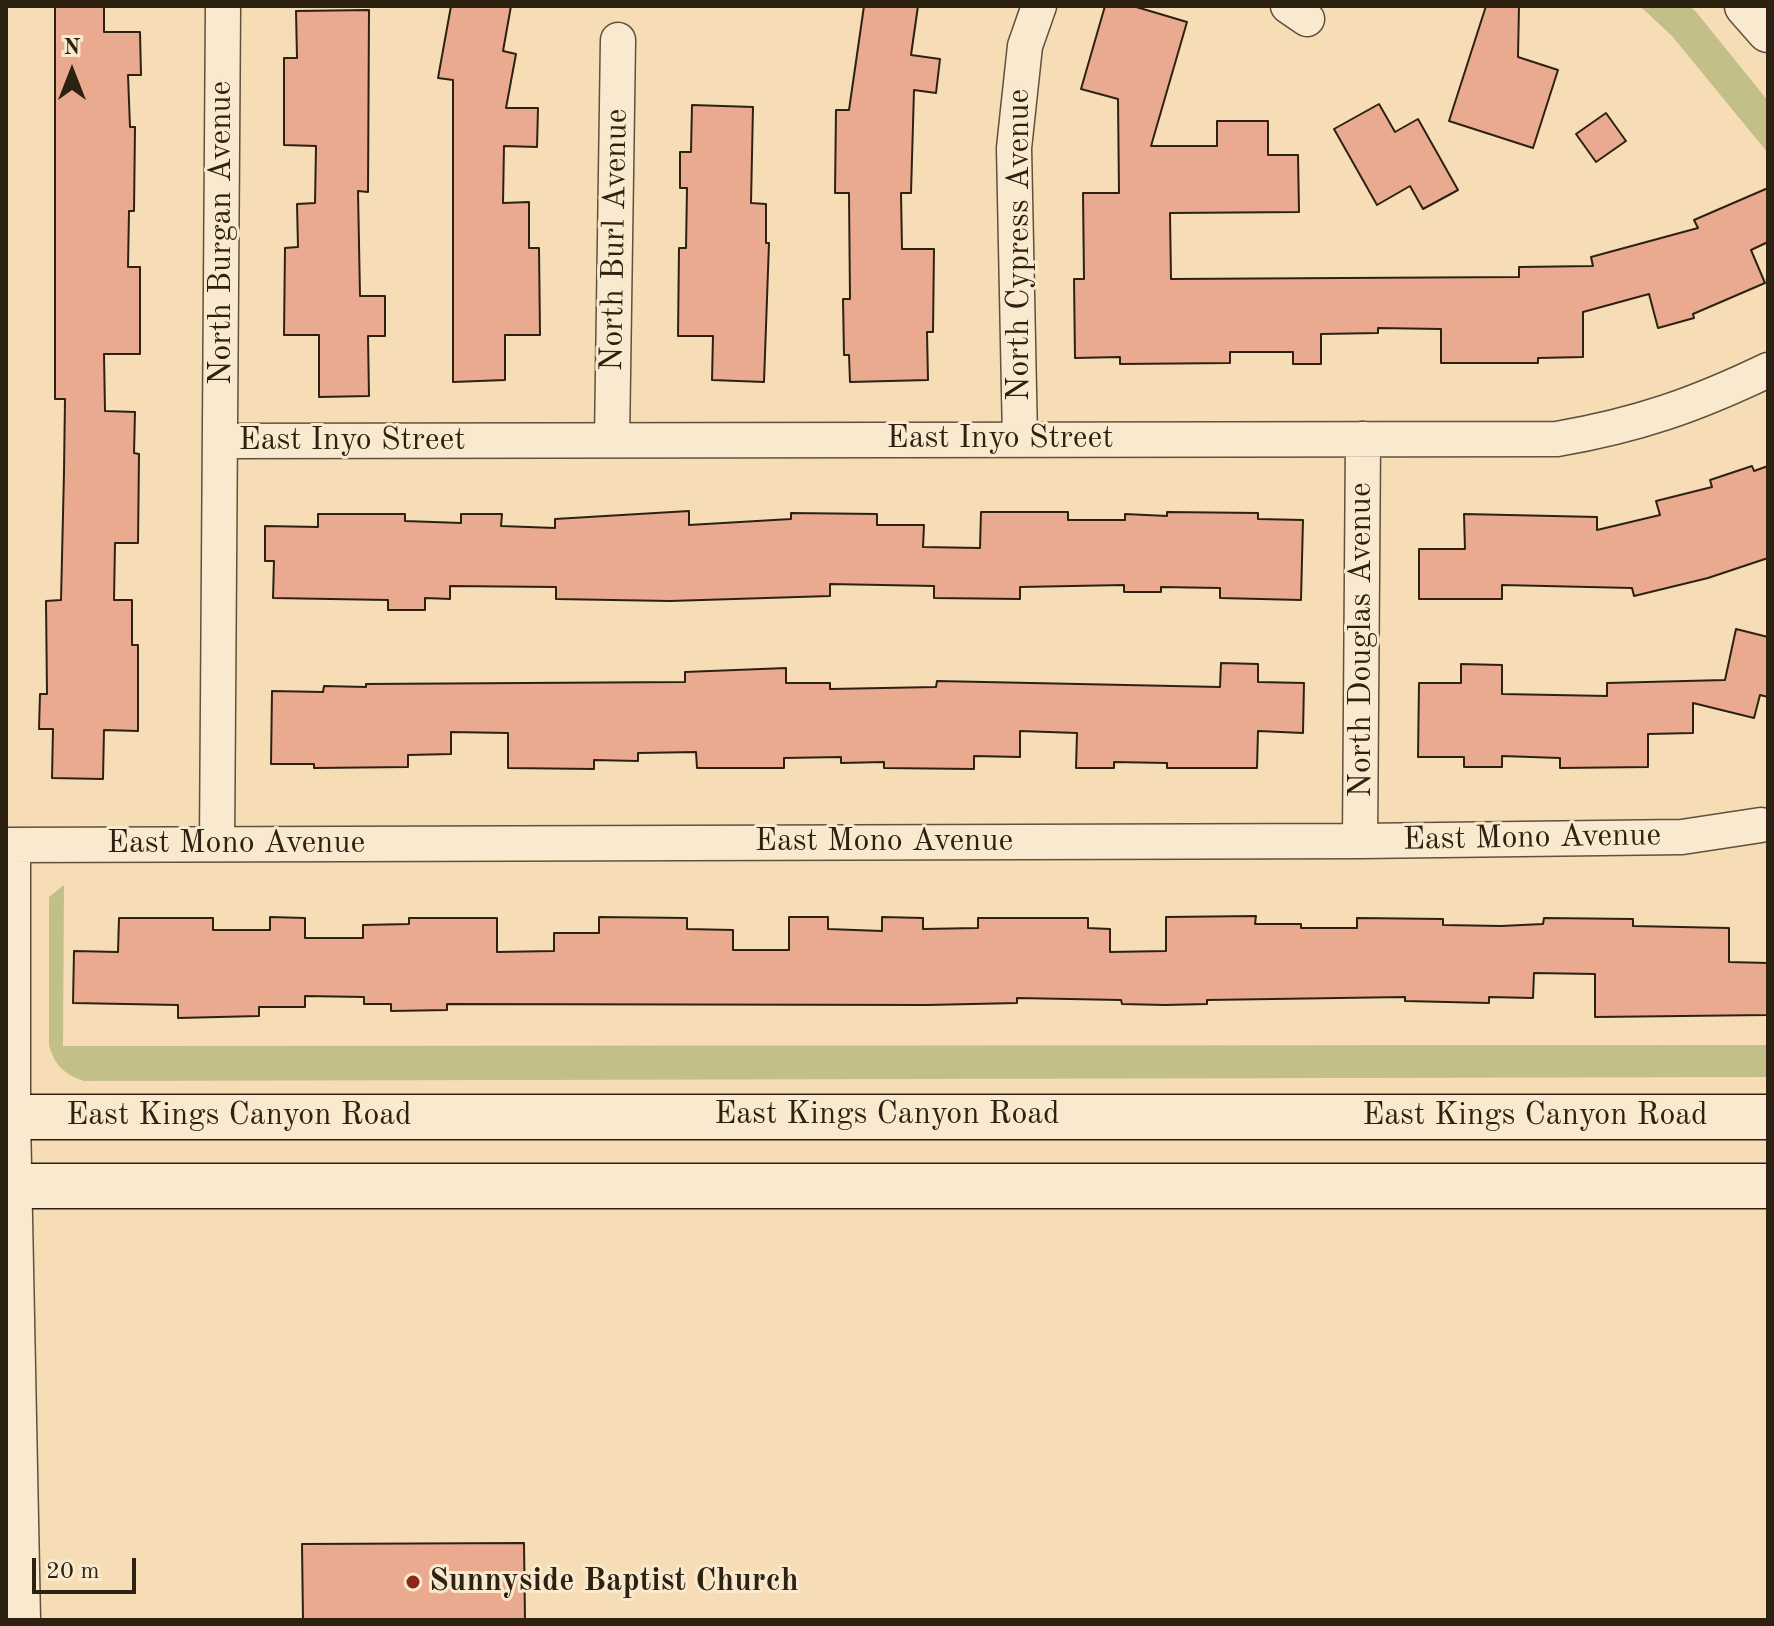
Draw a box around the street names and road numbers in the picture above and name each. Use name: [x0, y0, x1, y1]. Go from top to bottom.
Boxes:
street label: North Burgan Avenue: [203, 81, 241, 385]
street label: North Cypress Avenue: [1001, 89, 1039, 401]
street label: North Burl Avenue: [594, 108, 636, 372]
street label: East Inyo Street: [887, 420, 1113, 458]
street label: East Inyo Street: [239, 422, 465, 460]
street label: North Douglas Avenue: [1343, 482, 1381, 798]
street label: East Mono Avenue: [1403, 817, 1661, 859]
street label: East Mono Avenue: [755, 823, 1013, 861]
street label: East Mono Avenue: [107, 825, 365, 863]
street label: East Kings Canyon Road: [714, 1096, 1060, 1134]
street label: East Kings Canyon Road: [66, 1097, 412, 1135]
street label: East Kings Canyon Road: [1362, 1097, 1708, 1135]

